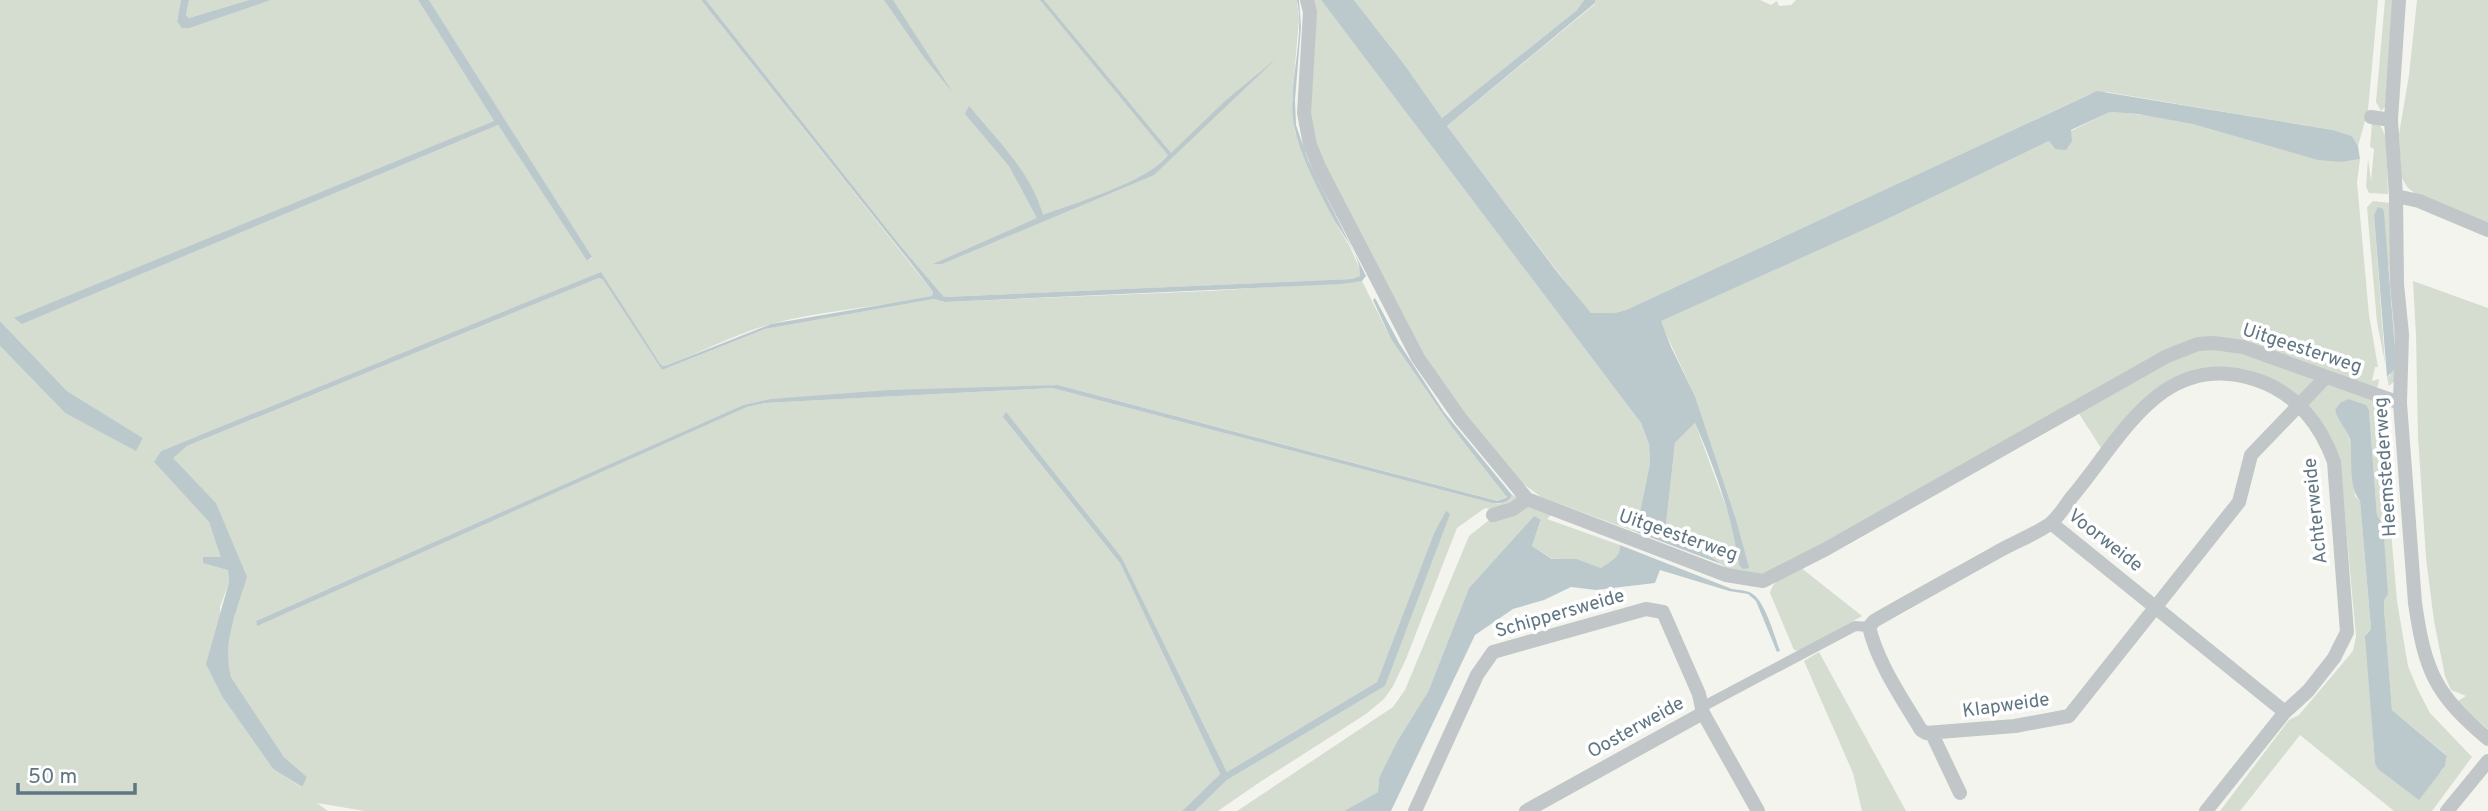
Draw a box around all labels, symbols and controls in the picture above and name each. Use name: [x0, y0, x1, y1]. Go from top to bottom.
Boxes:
street label: Uitgeesterweg: [2239, 318, 2365, 380]
street label: Heemstederweg: [2369, 396, 2403, 538]
street label: Achterweide: [2298, 457, 2334, 565]
street label: Uitgeesterweg: [1615, 504, 1741, 568]
street label: Voorweide: [2063, 504, 2147, 578]
street label: Schippersweide: [1493, 584, 1627, 644]
street label: Klapweide: [1961, 688, 2051, 724]
street label: Oosterweide: [1583, 692, 1689, 764]
scale bar: [18, 752, 135, 796]
text: 50 m: [28, 764, 77, 791]

